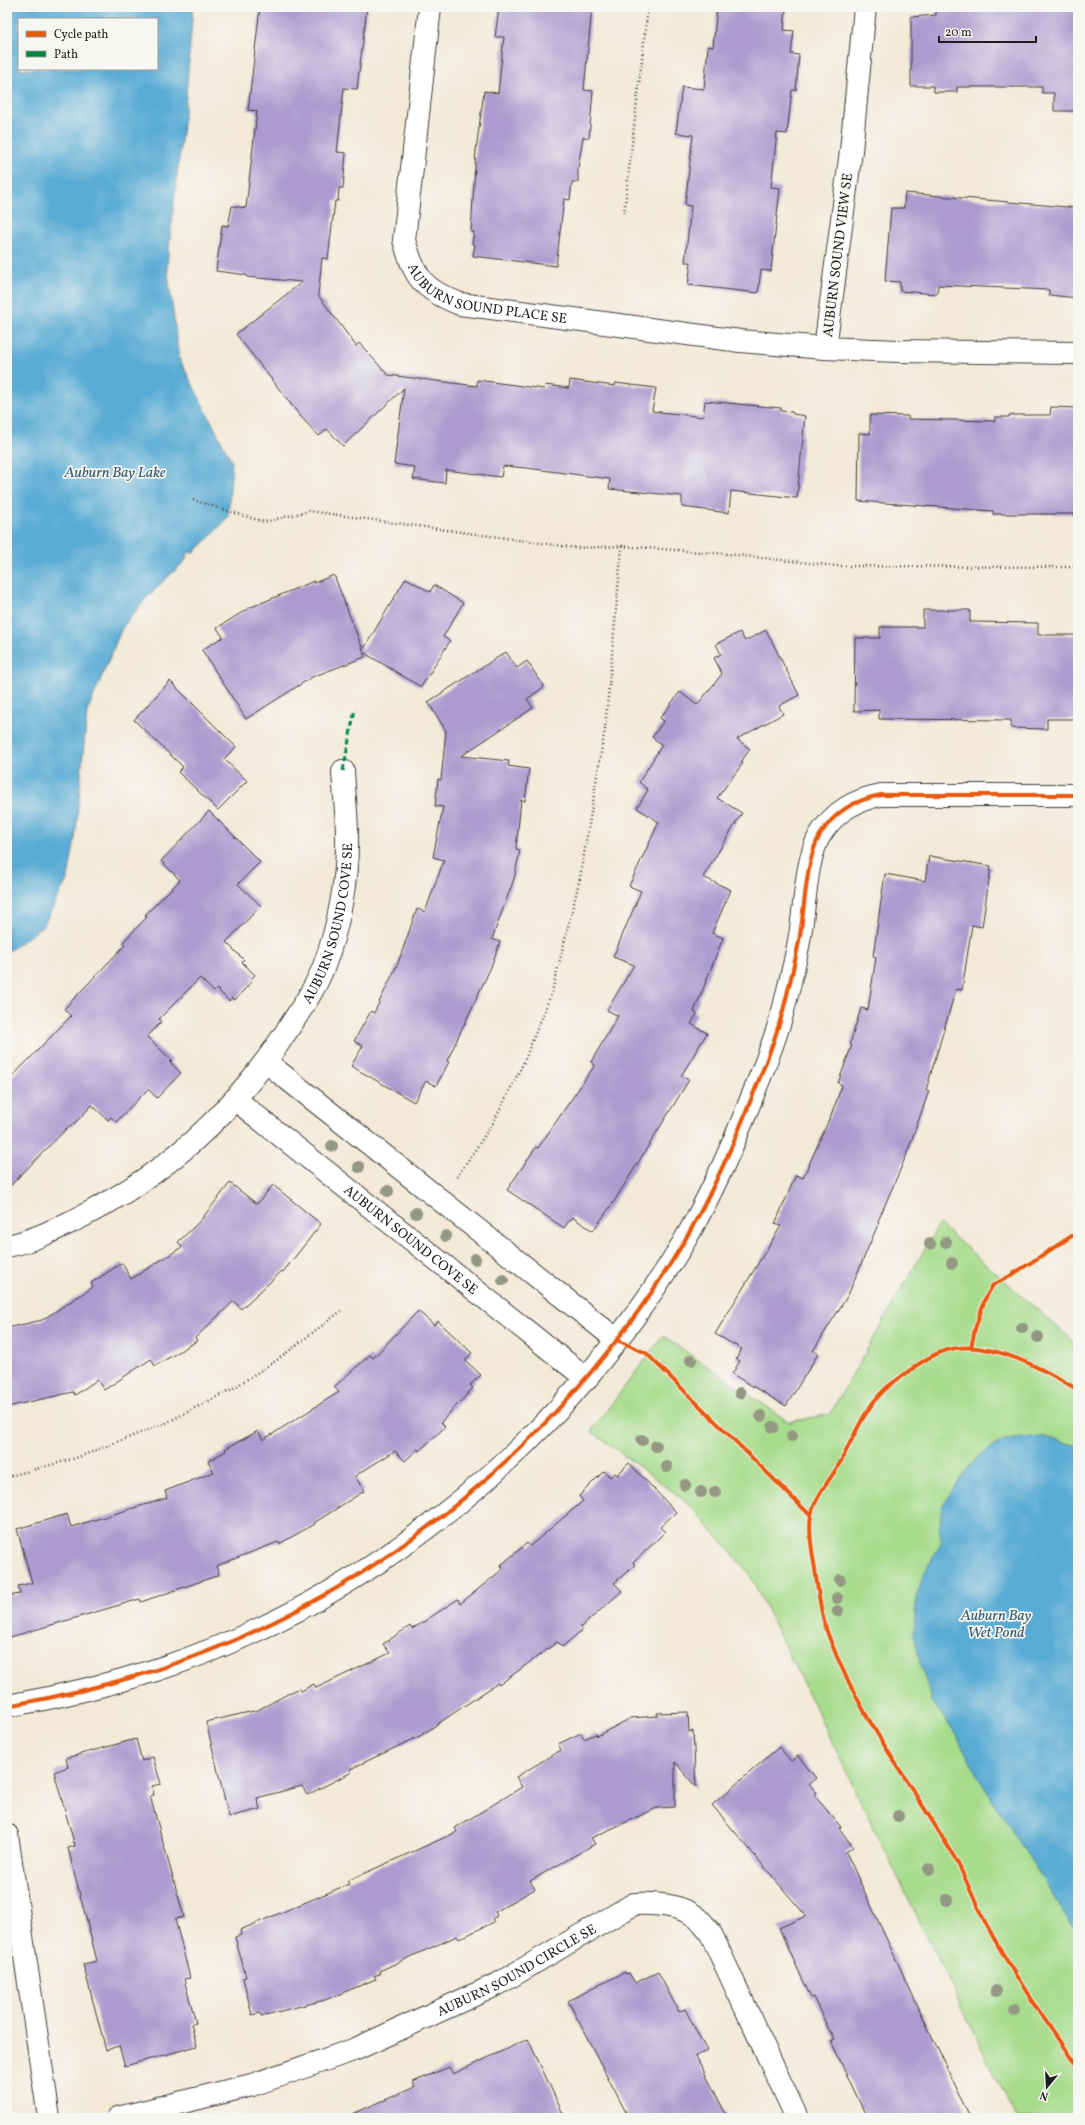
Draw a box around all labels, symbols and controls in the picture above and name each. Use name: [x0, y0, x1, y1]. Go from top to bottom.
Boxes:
legend: [18, 18, 158, 70]
scale bar: [939, 18, 1036, 44]
text: 20 m: [945, 25, 972, 41]
text: Cycle path: [54, 27, 109, 43]
text: Path: [54, 47, 78, 63]
street label: AUBURN SOUND VIEW SE: [819, 172, 858, 338]
street label: AUBURN SOUND PLACE SE: [402, 261, 568, 329]
water label: Auburn Bay Lake: [63, 463, 166, 484]
street label: AUBURN SOUND COVE SE: [299, 843, 358, 1008]
street label: AUBURN SOUND COVE SE: [339, 1181, 481, 1300]
water label: Auburn Bay Wet Pond: [960, 1606, 1032, 1644]
street label: AUBURN SOUND CIRCLE SE: [434, 1920, 600, 2022]
north arrow: [1027, 2067, 1067, 2107]
text: N: [1038, 2087, 1050, 2103]

